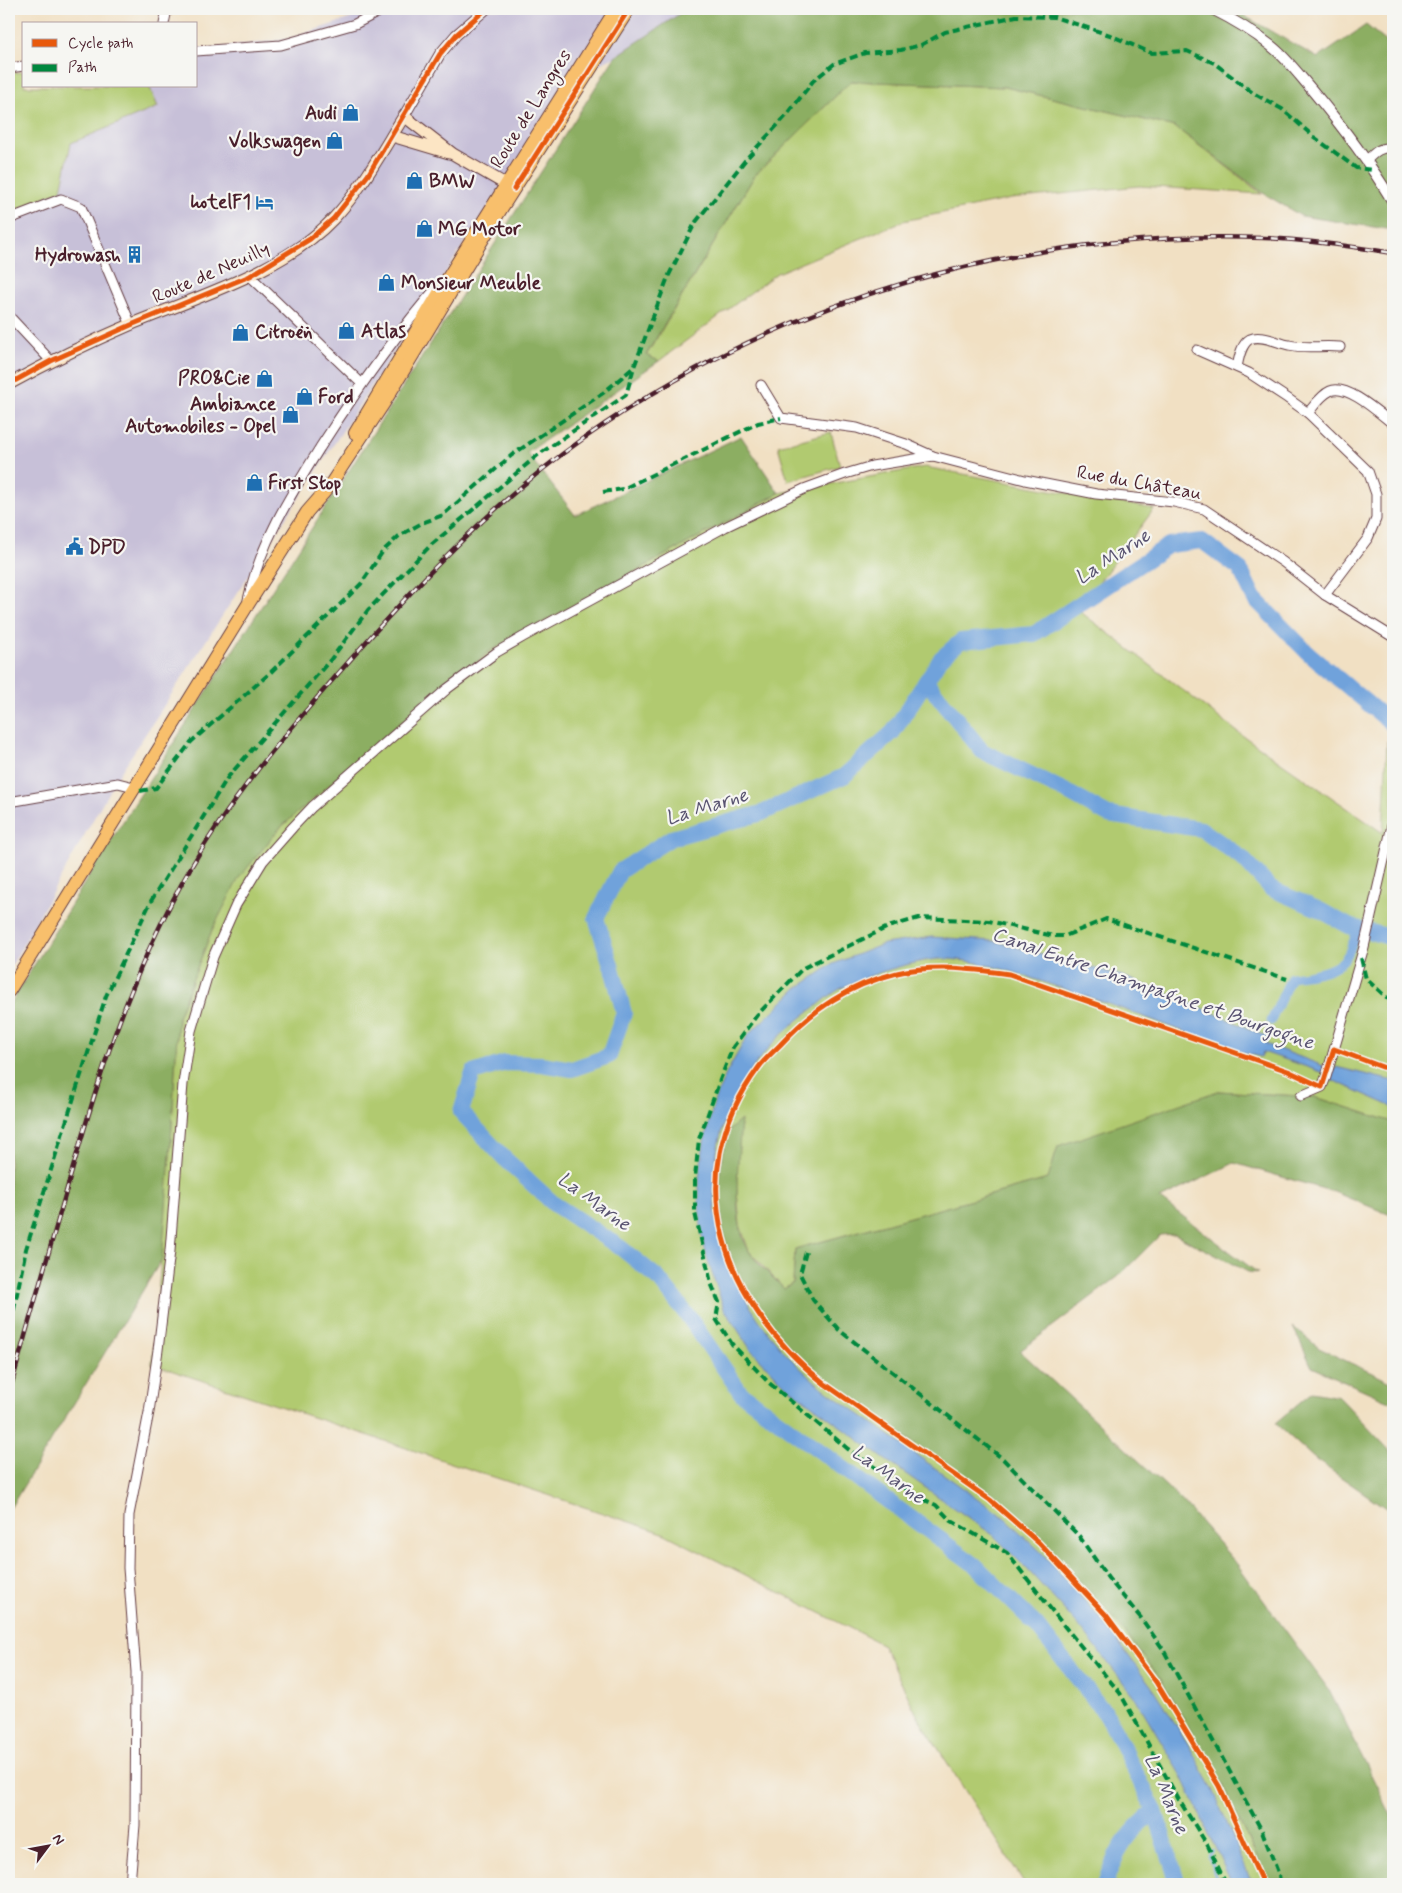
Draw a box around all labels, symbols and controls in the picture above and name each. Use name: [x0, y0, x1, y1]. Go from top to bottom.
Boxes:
legend: [22, 22, 198, 88]
text: Cycle path: [68, 34, 133, 54]
street label: Route de Langres: [484, 45, 579, 174]
text: Path: [68, 58, 97, 78]
place label: Audi: [305, 101, 337, 126]
shop icon: Audi: [341, 103, 361, 123]
place label: Volkswagen: [229, 129, 321, 157]
shop icon: Volkswagen: [325, 131, 345, 151]
place label: BMW: [429, 169, 475, 194]
shop icon: BMW: [405, 171, 425, 191]
place label: hotelF1: [191, 190, 251, 215]
hotel icon: hotelF1: [255, 192, 275, 212]
place label: MG Motor: [438, 217, 522, 242]
shop icon: MG Motor: [414, 219, 434, 239]
street label: Route de Neuilly: [148, 236, 274, 310]
place label: Hydrowash: [35, 243, 121, 268]
building icon: Hydrowash: [125, 245, 145, 265]
place label: Monsieur Meuble: [401, 271, 541, 296]
shop icon: Monsieur Meuble: [377, 273, 397, 293]
place label: Atlas: [361, 319, 407, 344]
place label: Citroën: [255, 320, 313, 345]
shop icon: Atlas: [337, 321, 357, 341]
shop icon: Citroën: [231, 322, 251, 342]
place label: PRO&Cie: [178, 366, 250, 391]
shop icon: PRO&Cie: [254, 368, 274, 388]
place label: Ford: [318, 385, 354, 410]
shop icon: Ford: [294, 387, 314, 407]
place label: Ambiance Automobiles - Opel: [125, 392, 277, 439]
shop icon: Ambiance Automobiles - Opel: [280, 405, 300, 425]
street label: Rue du Château: [1075, 460, 1203, 506]
place label: First Stop: [268, 471, 342, 496]
shop icon: First Stop: [244, 473, 264, 493]
water label: La Marne: [1070, 522, 1156, 591]
place label: DPD: [88, 535, 126, 560]
public building icon: DPD: [64, 537, 84, 557]
water label: La Marne: [663, 782, 752, 832]
water label: Canal Entre Champagne et Bourgogne: [988, 921, 1318, 1059]
water label: La Marne: [552, 1166, 637, 1238]
water label: La Marne: [846, 1439, 931, 1511]
water label: La Marne: [1137, 1750, 1195, 1839]
north arrow: [22, 1820, 72, 1870]
text: N: [48, 1831, 68, 1848]

